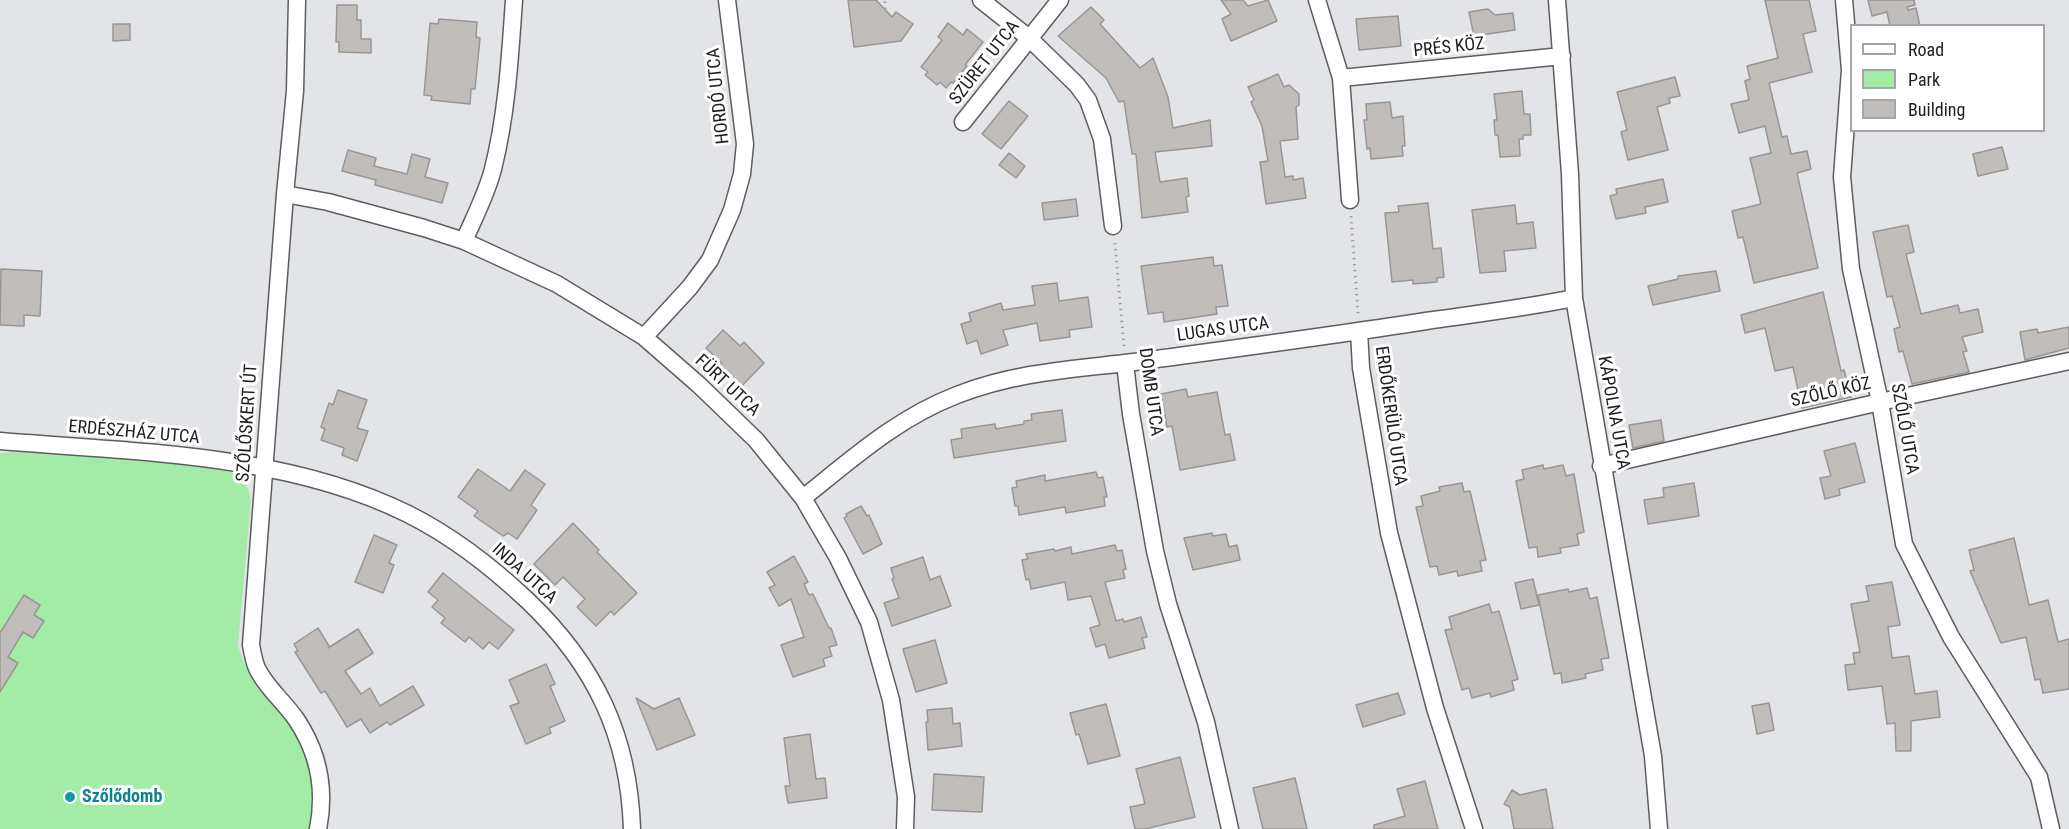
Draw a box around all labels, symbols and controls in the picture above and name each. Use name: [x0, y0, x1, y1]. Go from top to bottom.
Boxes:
street label: SZÜRET UTCA: [945, 17, 1025, 109]
legend: [1850, 24, 2045, 132]
street label: PRÉS KÖZ: [1412, 34, 1486, 62]
text: Road: [1908, 39, 1944, 60]
street label: HORDÓ UTCA: [703, 47, 735, 145]
text: Park: [1908, 69, 1940, 90]
text: Building: [1908, 99, 1965, 120]
street label: LUGAS UTCA: [1176, 313, 1270, 347]
street label: ERDŐKERÜLŐ UTCA: [1370, 345, 1410, 487]
street label: DOMB UTCA: [1133, 347, 1167, 437]
street label: FÜRT UTCA: [690, 351, 764, 421]
street label: KÁPOLNA UTCA: [1592, 354, 1634, 472]
street label: SZŐLŐSKERT ÚT: [233, 363, 263, 483]
street label: SZŐLŐ KÖZ: [1789, 373, 1873, 413]
street label: SZŐLŐ UTCA: [1885, 382, 1923, 476]
street label: ERDÉSZHÁZ UTCA: [68, 417, 200, 449]
street label: INDA UTCA: [487, 539, 561, 609]
place label: Szőlődomb: [82, 786, 162, 808]
marker: Szőlődomb: [63, 790, 77, 804]

